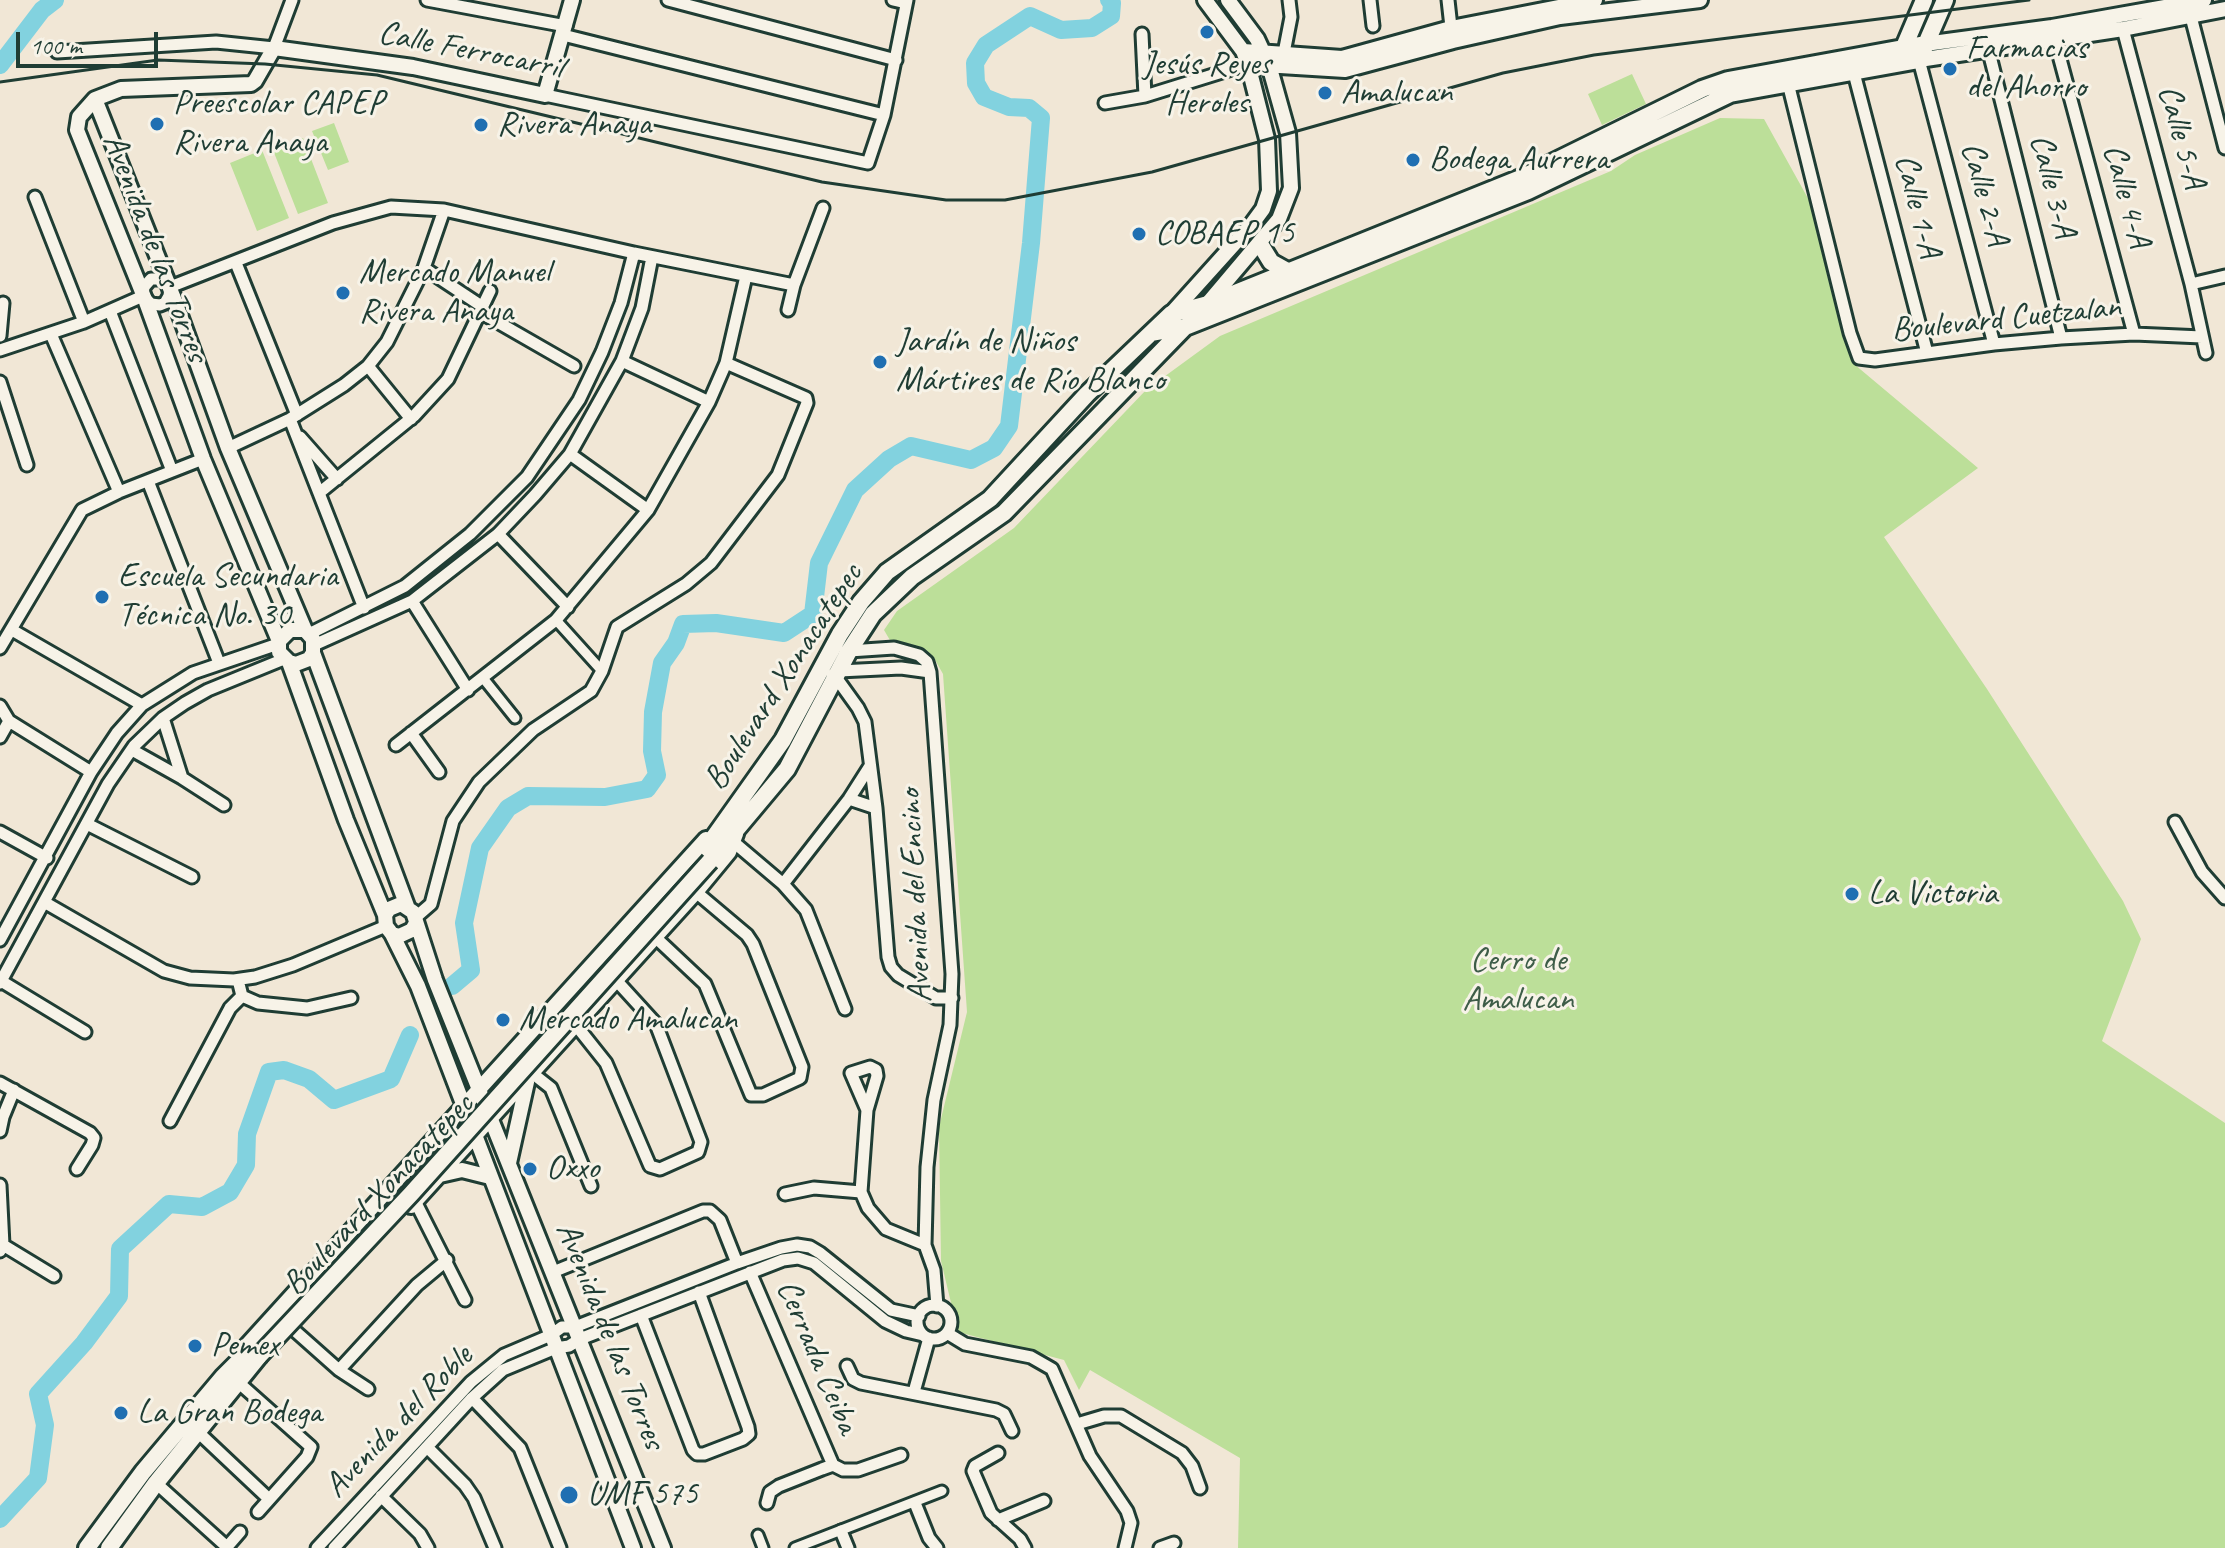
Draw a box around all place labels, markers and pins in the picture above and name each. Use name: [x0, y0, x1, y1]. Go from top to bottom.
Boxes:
marker: Jesús Reyes Heroles: [1198, 23, 1216, 41]
place label: Farmacias del Ahorro: [1966, 29, 2087, 108]
place label: Jesús Reyes Heroles: [1143, 45, 1271, 124]
marker: Farmacias del Ahorro: [1941, 60, 1959, 78]
place label: Amalucan: [1341, 73, 1452, 113]
place label: Preescolar CAPEP Rivera Anaya: [173, 84, 384, 164]
marker: Amalucan: [1316, 84, 1334, 102]
place label: Rivera Anaya: [497, 105, 651, 145]
marker: Preescolar CAPEP Rivera Anaya: [148, 115, 166, 133]
marker: Rivera Anaya: [472, 116, 490, 134]
place label: Bodega Aurrera: [1429, 140, 1608, 180]
marker: Bodega Aurrera: [1404, 151, 1422, 169]
place label: COBAEP 15: [1155, 214, 1294, 254]
marker: COBAEP 15: [1130, 225, 1148, 243]
place label: Mercado Manuel Rivera Anaya: [359, 253, 550, 332]
marker: Mercado Manuel Rivera Anaya: [334, 284, 352, 302]
place label: Jardín de Niños Mártires de Río Blanco: [896, 322, 1164, 402]
marker: Jardín de Niños Mártires de Río Blanco: [871, 353, 889, 371]
place label: Escuela Secundaria Técnica No. 30: [118, 557, 338, 636]
marker: Escuela Secundaria Técnica No. 30: [93, 588, 111, 606]
place label: La Victoria: [1868, 874, 1997, 914]
marker: La Victoria: [1843, 885, 1861, 903]
place label: Mercado Amalucan: [519, 1000, 737, 1040]
marker: Mercado Amalucan: [494, 1011, 512, 1029]
place label: Oxxo: [546, 1149, 599, 1189]
marker: Oxxo: [521, 1160, 539, 1178]
place label: Pemex: [211, 1326, 279, 1366]
marker: Pemex: [186, 1337, 204, 1355]
place label: La Gran Bodega: [137, 1393, 322, 1433]
marker: La Gran Bodega: [112, 1404, 130, 1422]
place label: UMF 575: [587, 1475, 698, 1515]
marker: UMF 575: [558, 1484, 580, 1506]

